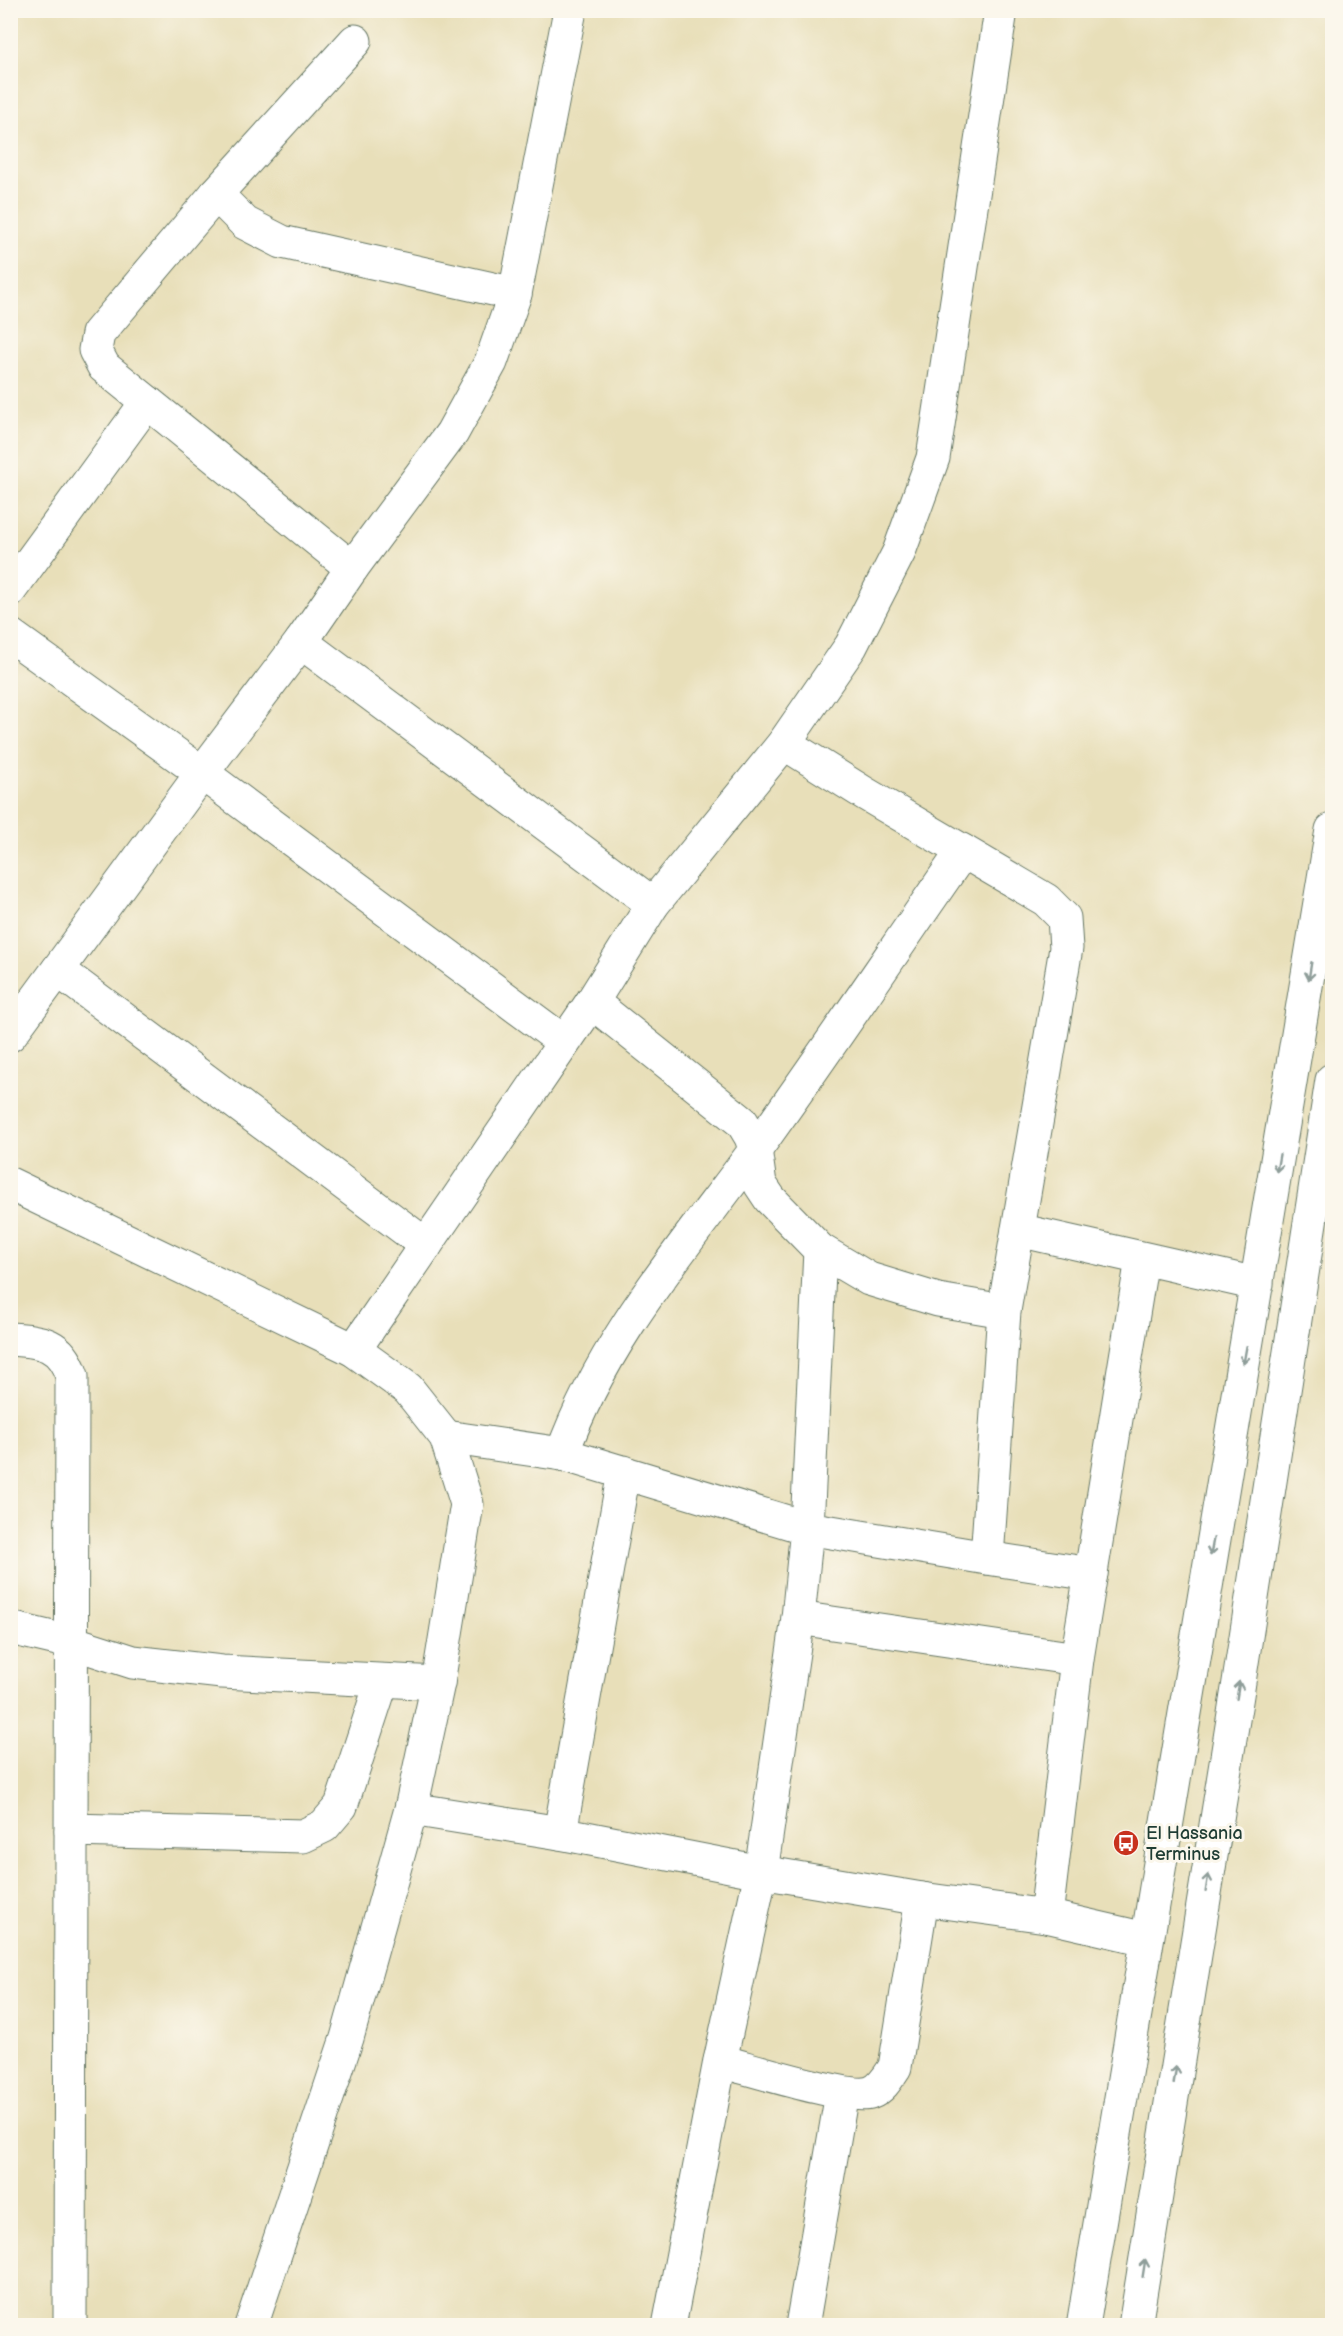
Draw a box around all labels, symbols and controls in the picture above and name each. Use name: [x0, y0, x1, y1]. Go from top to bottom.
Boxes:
one-way arrow: [1305, 960, 1316, 980]
one-way arrow: [1272, 1153, 1283, 1172]
one-way arrow: [1239, 1345, 1250, 1364]
one-way arrow: [1206, 1537, 1217, 1557]
one-way arrow: [1232, 1681, 1243, 1701]
place label: El Hassania Terminus: [1146, 1823, 1243, 1865]
bus stop icon: El Hassania Terminus: [1111, 1828, 1141, 1858]
one-way arrow: [1201, 1873, 1212, 1893]
one-way arrow: [1170, 2066, 1181, 2086]
one-way arrow: [1139, 2258, 1150, 2278]

